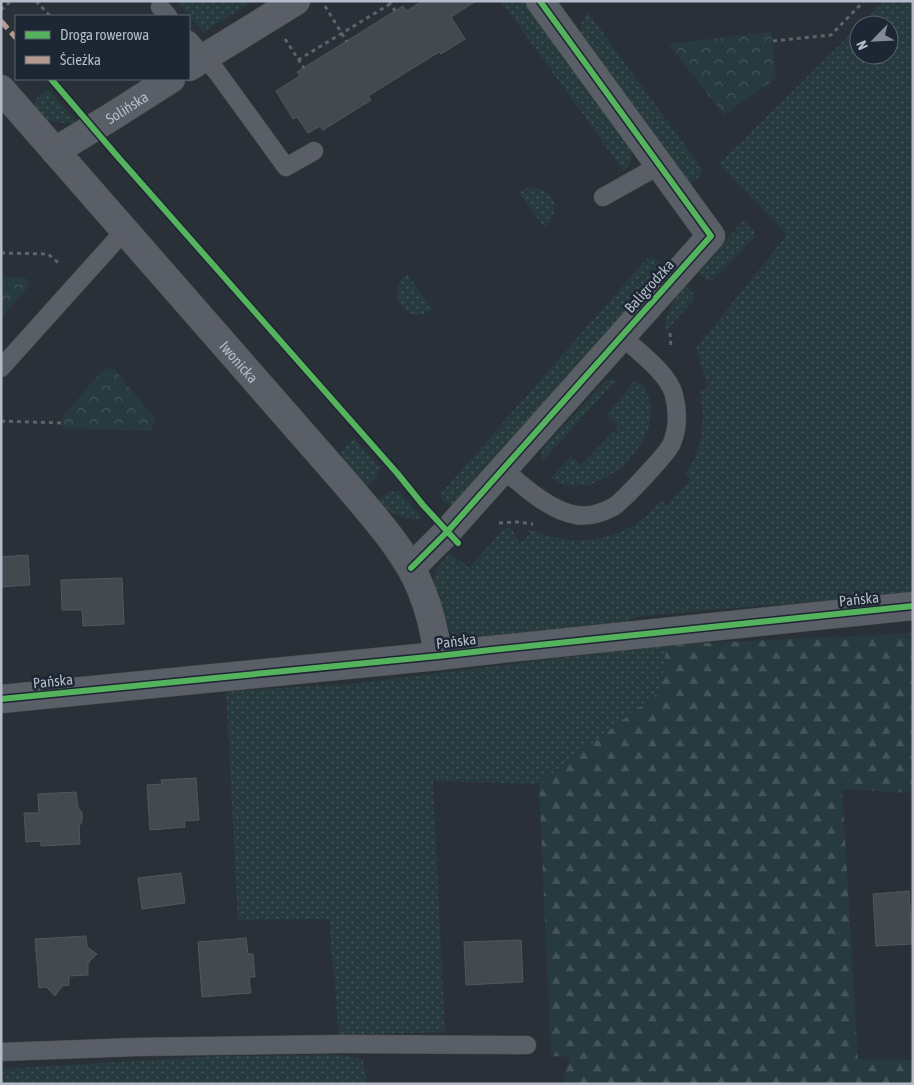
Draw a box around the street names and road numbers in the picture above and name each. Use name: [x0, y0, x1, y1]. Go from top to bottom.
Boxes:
street label: Solińska: [102, 87, 151, 127]
street label: Baligrodzka: [621, 256, 677, 316]
street label: Iwonicka: [217, 337, 262, 386]
street label: Pańska: [838, 588, 880, 610]
street label: Pańska: [435, 630, 477, 652]
street label: Pańska: [32, 670, 74, 692]

